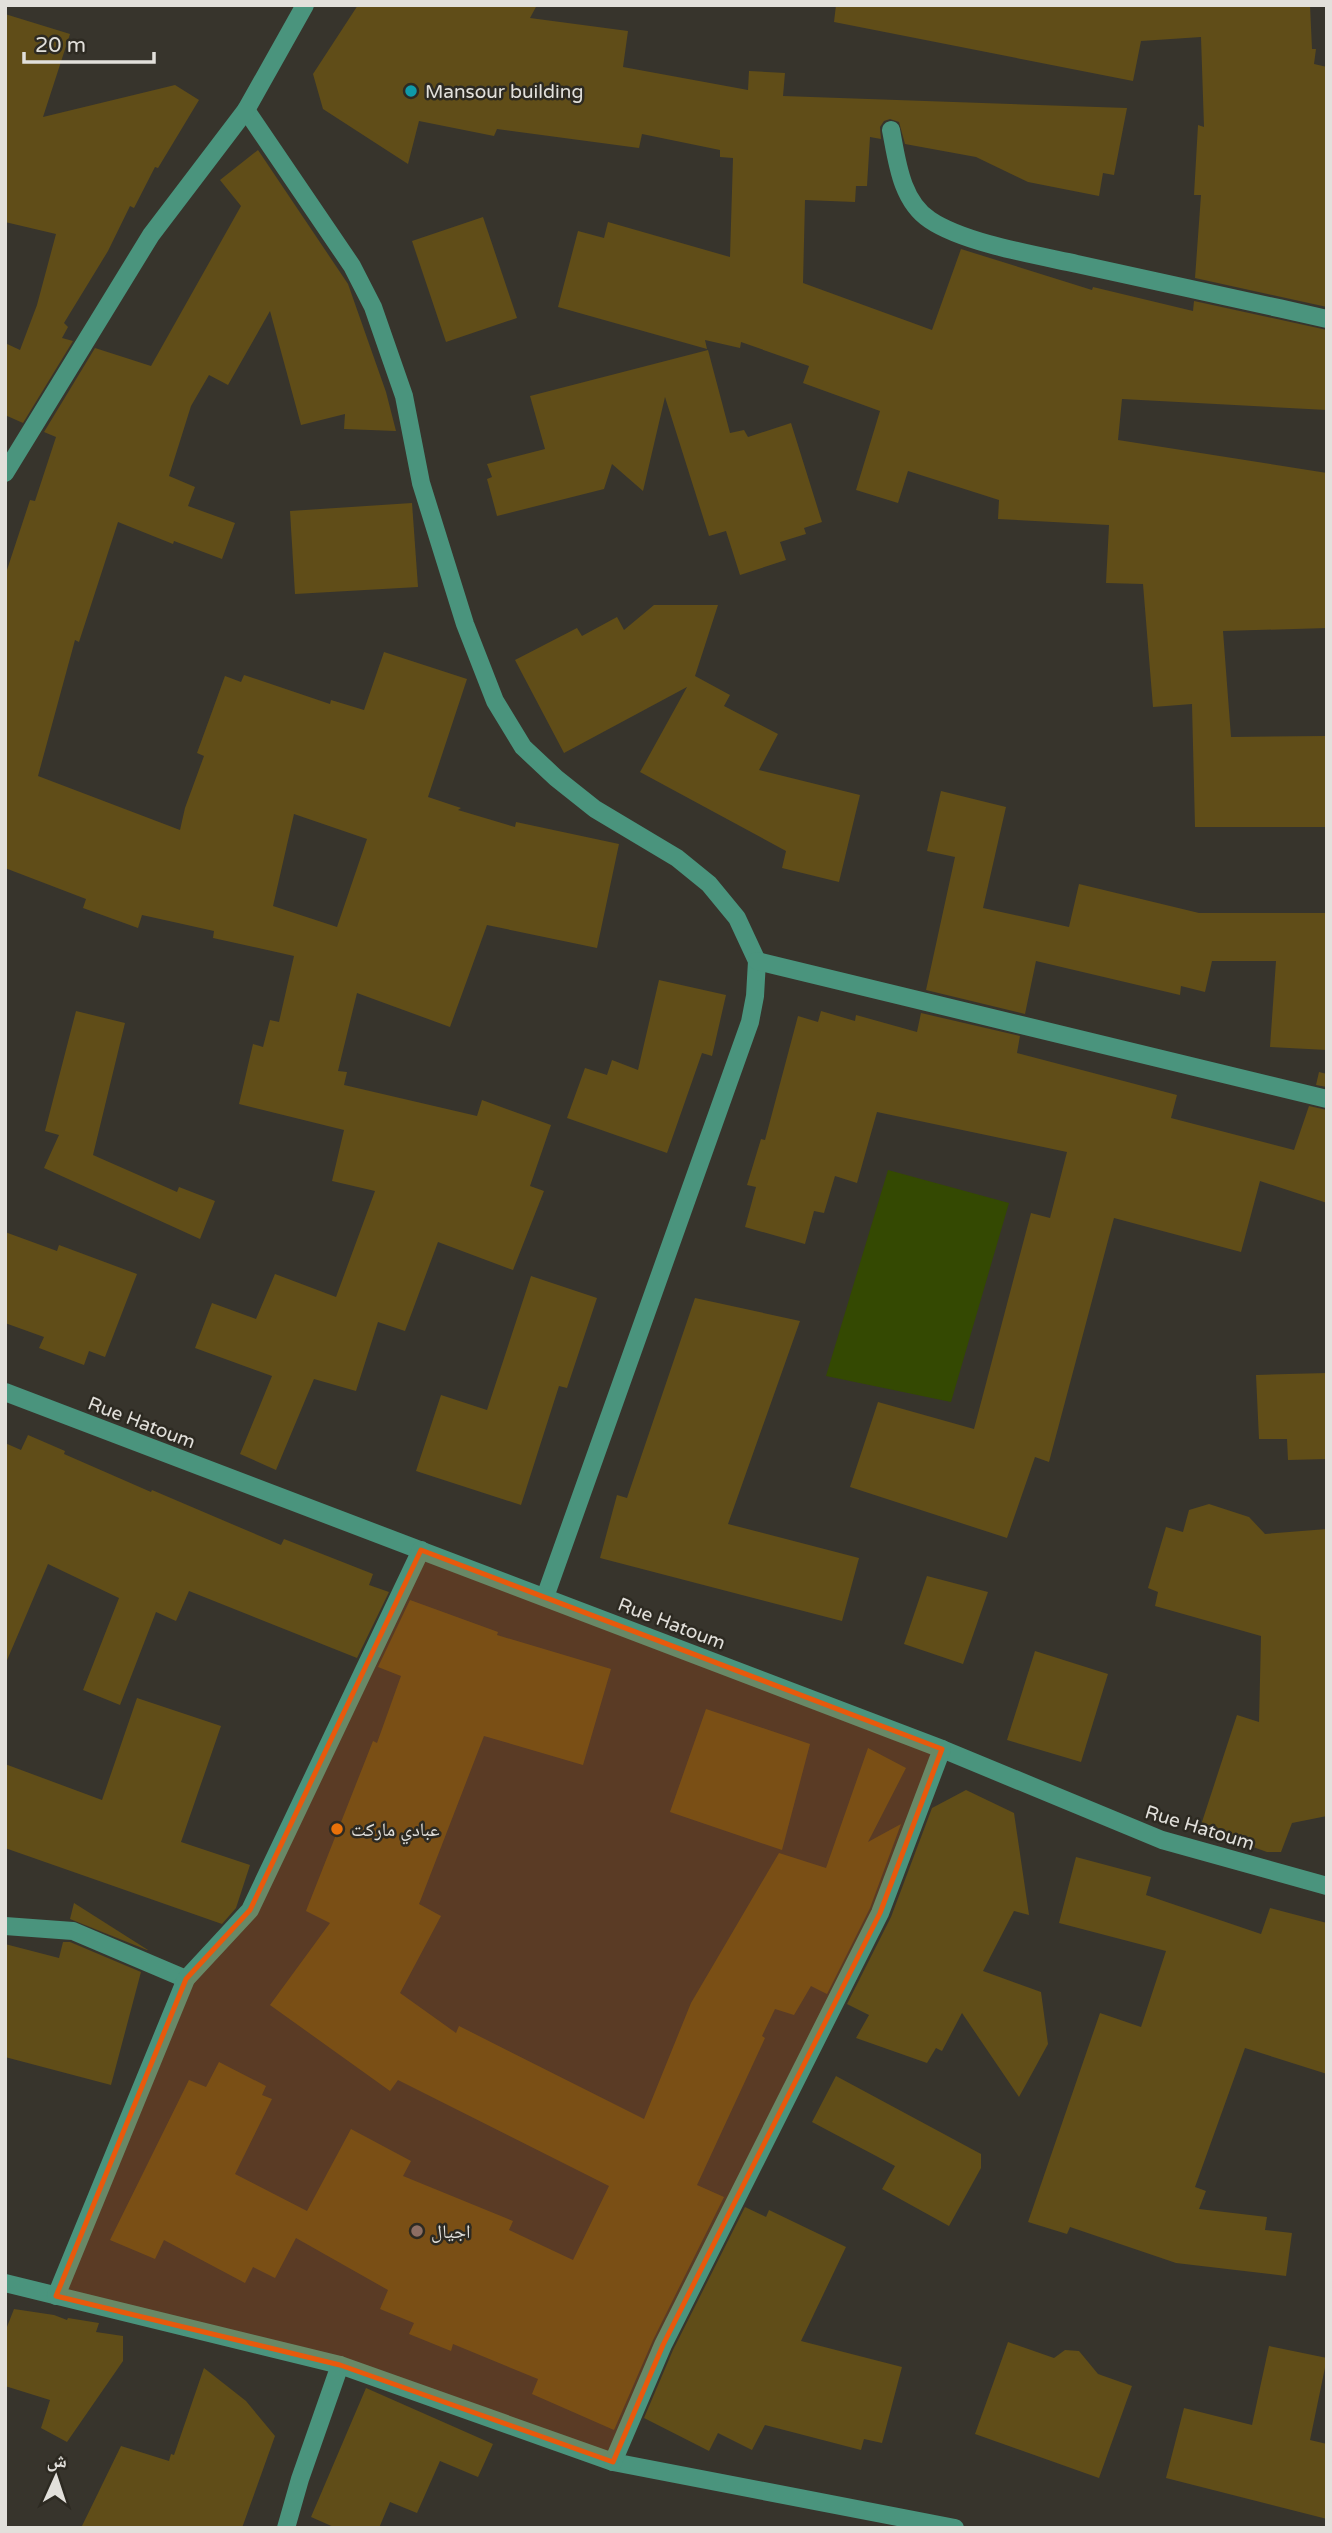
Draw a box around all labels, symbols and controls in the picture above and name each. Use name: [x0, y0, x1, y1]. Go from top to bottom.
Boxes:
scale bar: [24, 21, 154, 65]
text: 20 m: [35, 33, 86, 58]
place label: Mansour building: [425, 81, 583, 103]
marker: Mansour building: [403, 83, 419, 99]
street label: Rue Hatoum: [85, 1392, 198, 1454]
street label: Rue Hatoum: [615, 1593, 728, 1655]
street label: Rue Hatoum: [1142, 1801, 1257, 1855]
place label: عبادي ماركت: [351, 1819, 440, 1845]
marker: عبادي ماركت: [329, 1821, 345, 1837]
place label: اجيال: [431, 2221, 471, 2243]
marker: اجيال: [409, 2223, 425, 2239]
north arrow: [21, 2442, 91, 2512]
text: ش: [46, 2450, 67, 2473]

